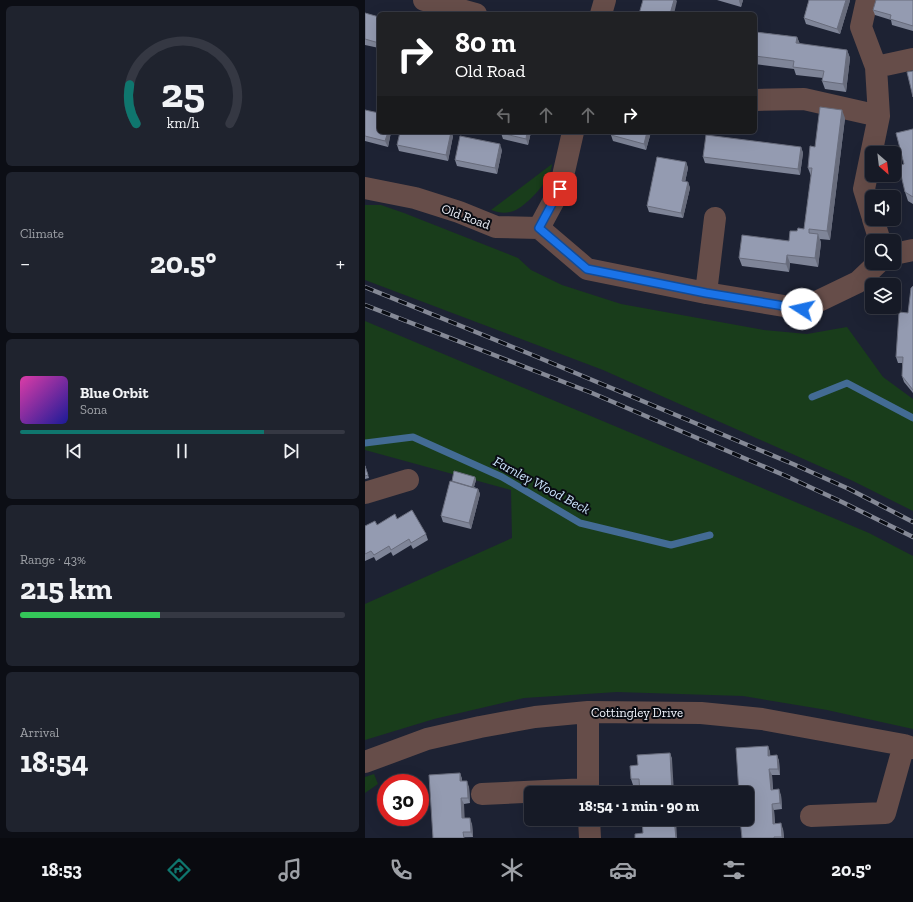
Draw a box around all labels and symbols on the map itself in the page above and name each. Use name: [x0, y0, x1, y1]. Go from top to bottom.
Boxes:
north arrow: [865, 146, 901, 182]
pin: [543, 172, 577, 206]
street label: Old Road: [439, 201, 492, 232]
position arrow: [781, 288, 823, 330]
water label: Farnley Wood Beck: [490, 453, 593, 518]
street label: Cottingley Drive: [591, 705, 683, 720]
speed limit sign: 30: [377, 774, 429, 826]

